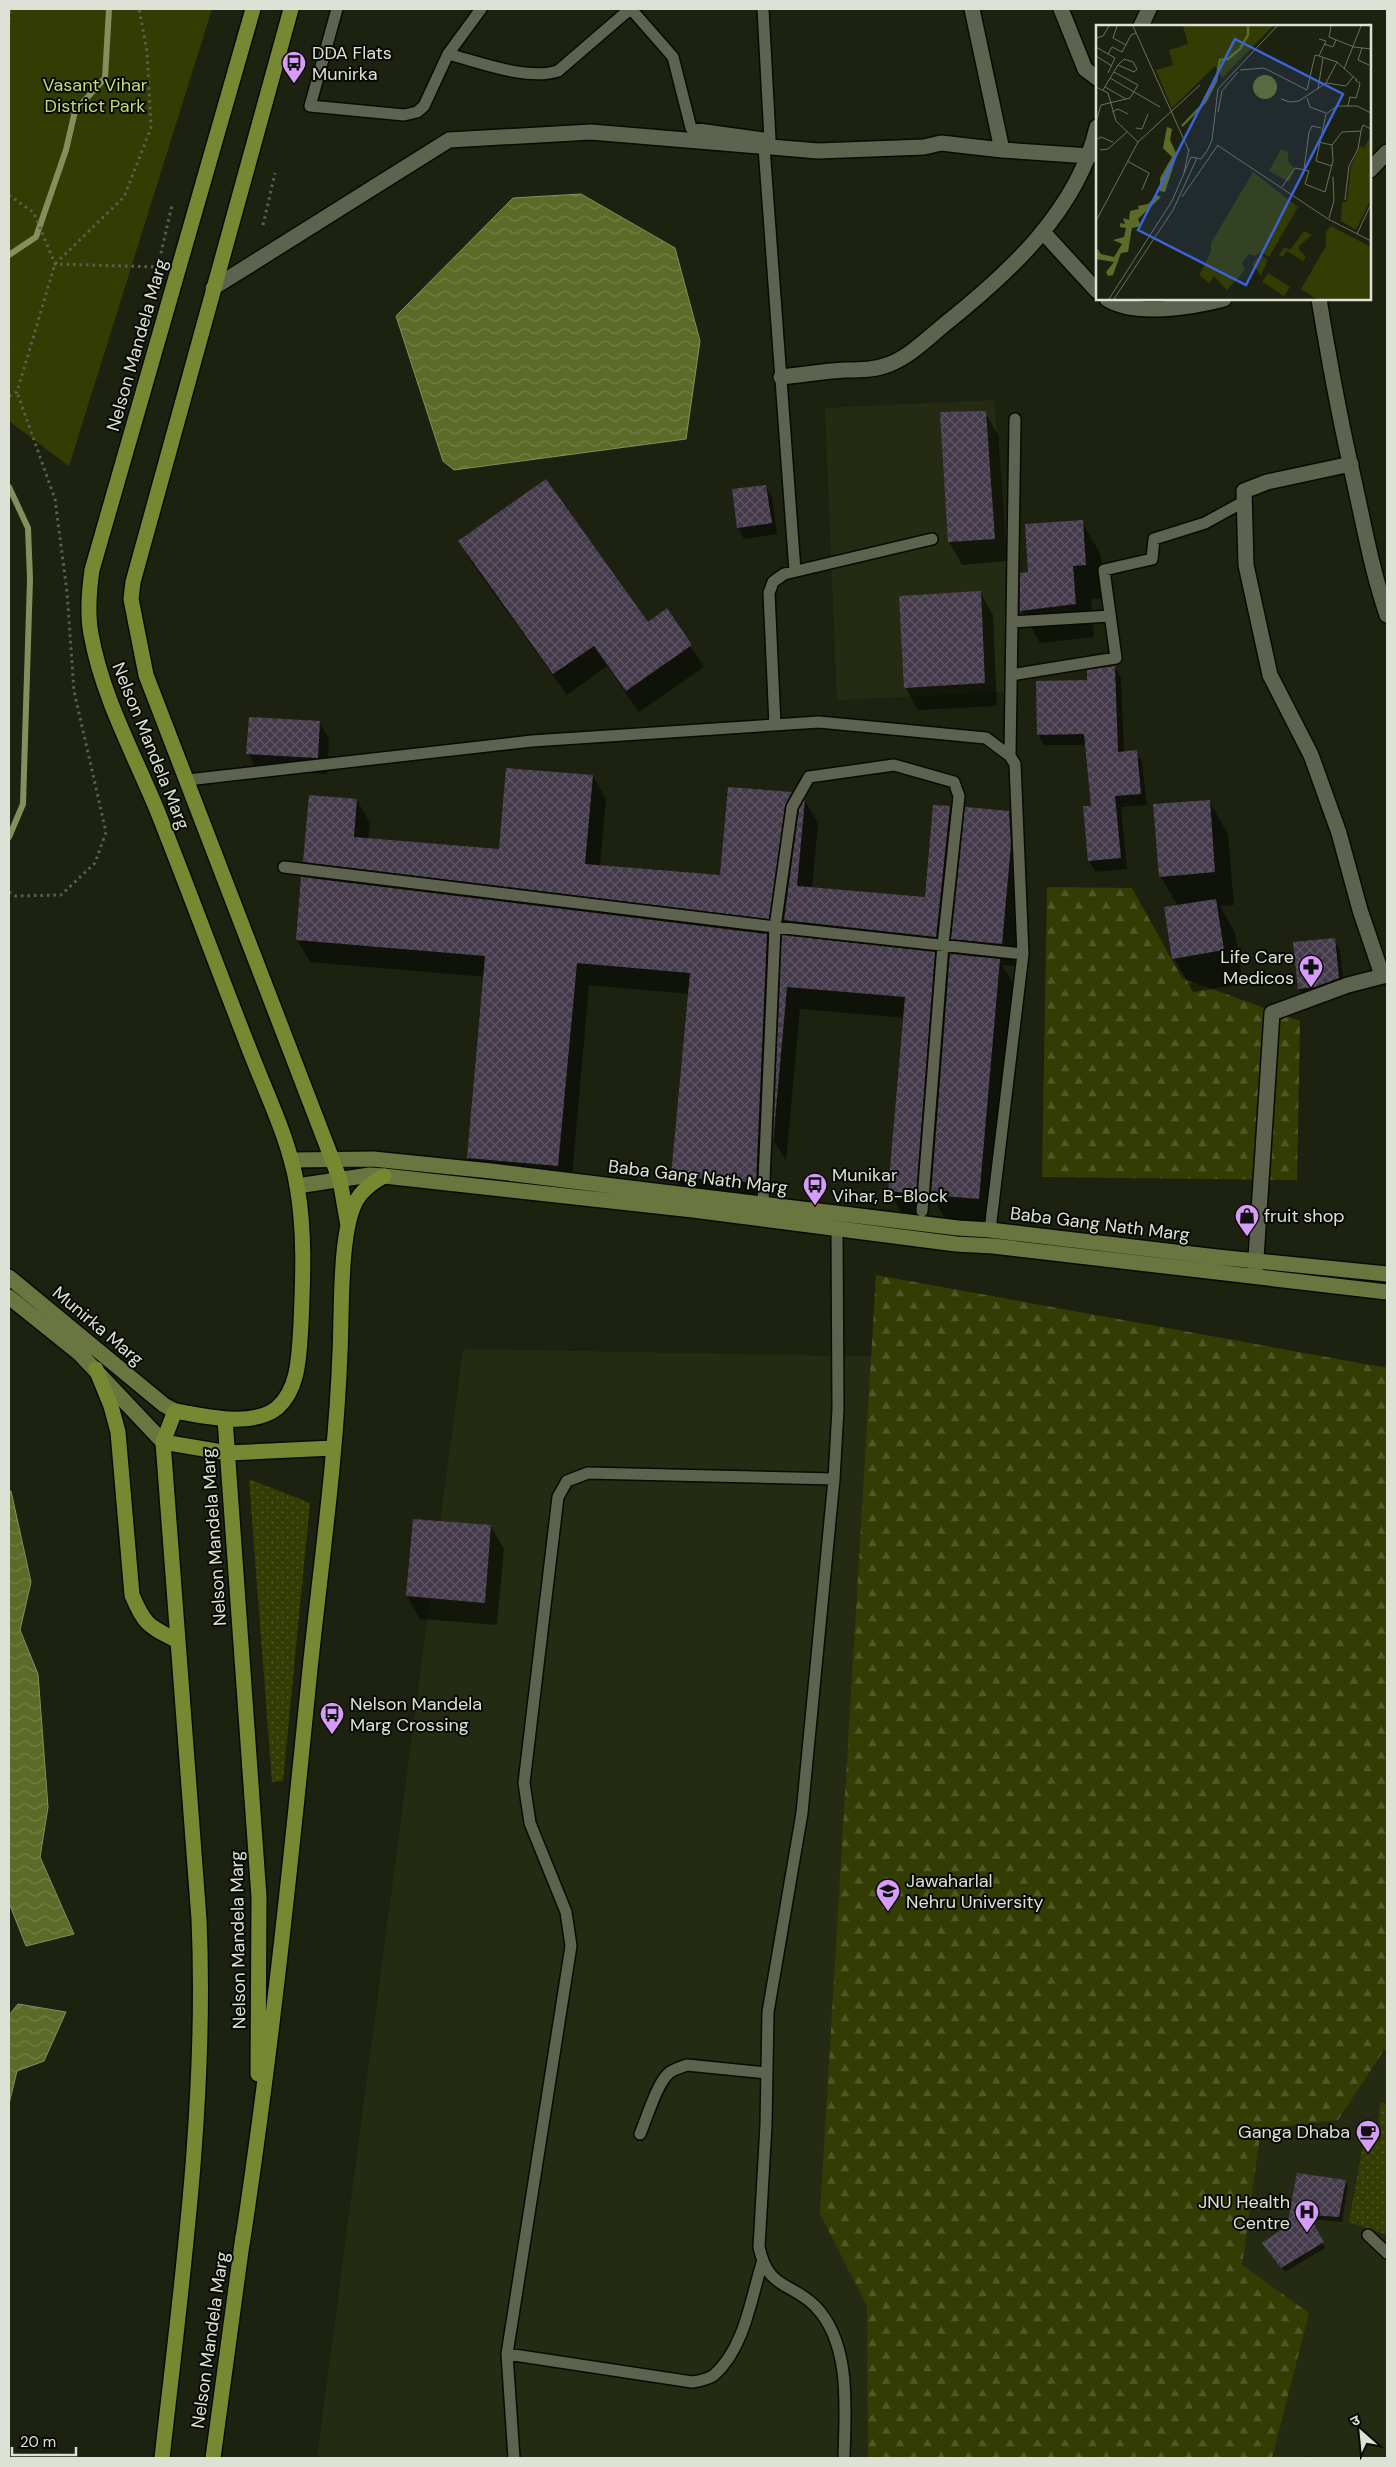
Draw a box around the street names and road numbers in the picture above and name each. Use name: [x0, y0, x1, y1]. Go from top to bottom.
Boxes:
street label: Nelson Mandela Marg: [101, 256, 173, 434]
street label: Nelson Mandela Marg: [106, 659, 196, 833]
street label: Baba Gang Nath Marg: [607, 1154, 789, 1200]
street label: Baba Gang Nath Marg: [1009, 1201, 1191, 1247]
street label: Munirka Marg: [47, 1281, 149, 1371]
street label: Nelson Mandela Marg: [196, 1447, 232, 1627]
street label: Nelson Mandela Marg: [224, 1851, 252, 2029]
street label: Nelson Mandela Marg: [186, 2250, 234, 2430]

